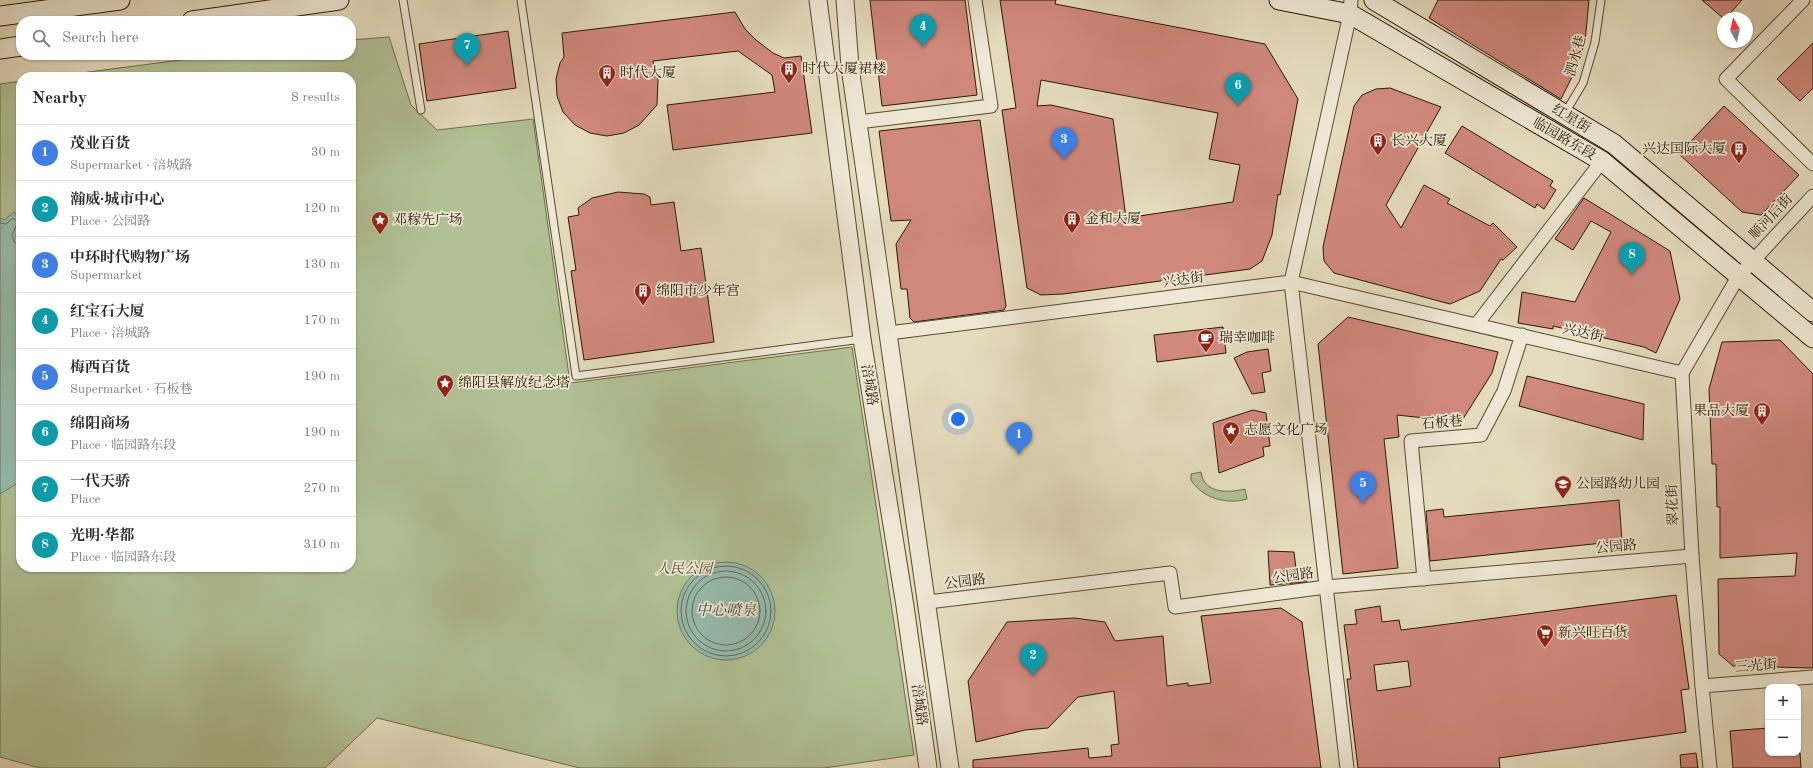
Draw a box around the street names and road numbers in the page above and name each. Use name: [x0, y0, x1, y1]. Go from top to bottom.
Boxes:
street label: 泗水巷: [1563, 34, 1589, 78]
street label: 红星街: [1549, 101, 1593, 136]
street label: 临园路东段: [1530, 115, 1598, 163]
street label: 顺河后街: [1746, 191, 1795, 242]
street label: 兴达街: [1161, 269, 1205, 290]
street label: 兴达街: [1561, 320, 1605, 345]
street label: 涪城路: [859, 363, 880, 407]
street label: 石板巷: [1420, 413, 1464, 432]
street label: 翠花街: [1664, 484, 1681, 526]
street label: 公园路: [1594, 537, 1638, 556]
street label: 公园路: [1271, 565, 1315, 586]
street label: 公园路: [943, 572, 987, 592]
street label: 三光街: [1734, 657, 1777, 674]
street label: 涪城路: [909, 683, 930, 727]

